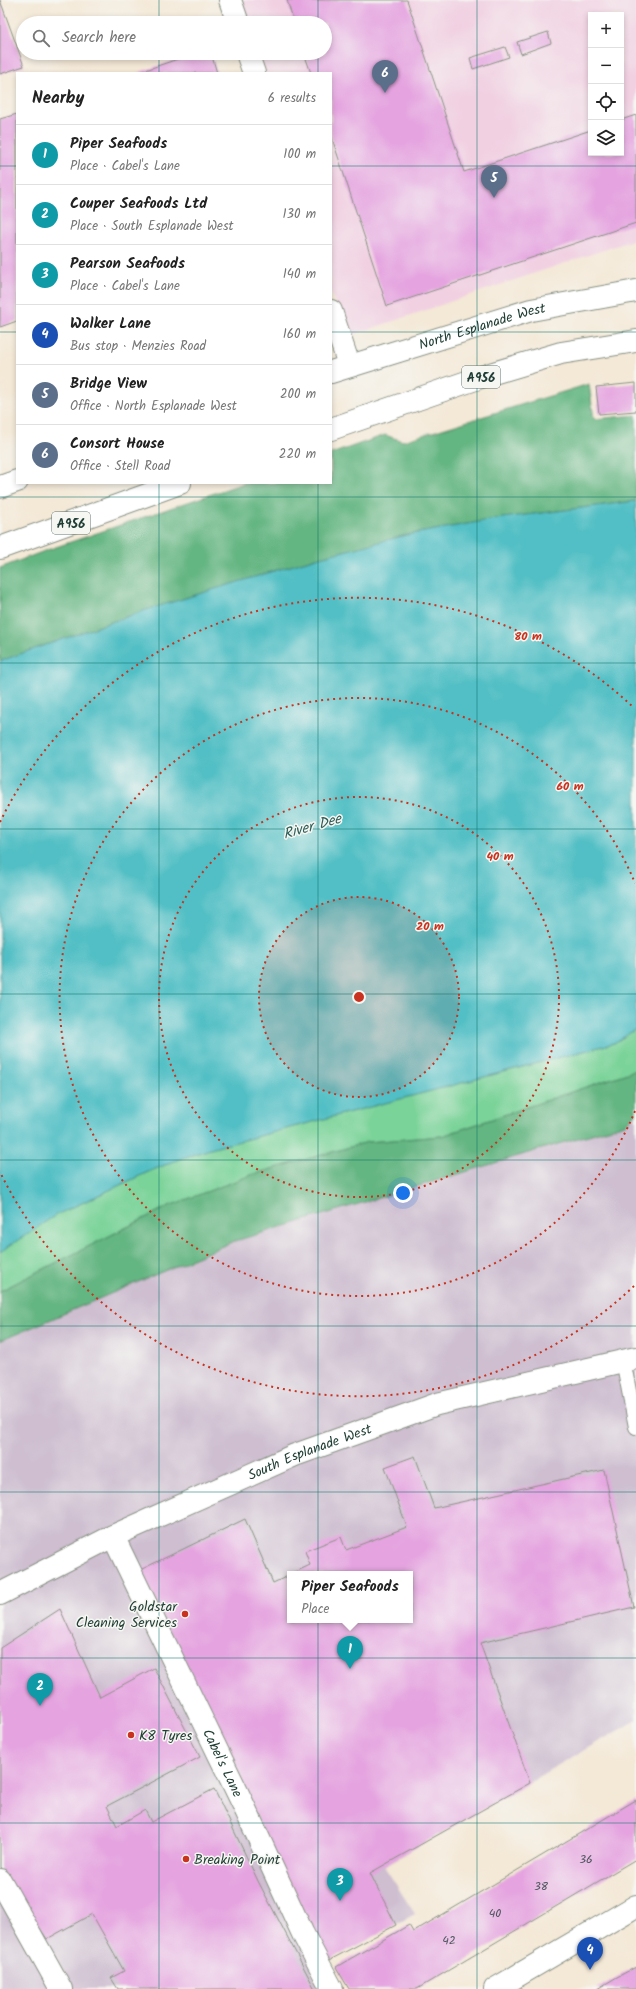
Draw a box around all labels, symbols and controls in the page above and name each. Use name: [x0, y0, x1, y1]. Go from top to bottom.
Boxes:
map controls: [588, 12, 624, 156]
button: +: [588, 12, 624, 48]
search box: [16, 16, 332, 60]
text: Search here: [62, 26, 136, 50]
icon: search: [30, 27, 52, 49]
button: −: [588, 48, 624, 84]
pin: 6: [372, 60, 398, 93]
button: locate: [588, 84, 624, 120]
text: Nearby: [32, 85, 84, 112]
text: 6 results: [268, 88, 316, 109]
button: layers: [588, 120, 624, 156]
text: Piper Seafoods: [70, 132, 167, 156]
text: 1: [43, 144, 47, 165]
text: 100 m: [283, 144, 316, 165]
text: Place · Cabel's Lane: [70, 156, 180, 177]
pin: 5: [481, 165, 507, 198]
text: Couper Seafoods Ltd: [70, 192, 207, 216]
text: 2: [41, 204, 49, 225]
text: 130 m: [282, 204, 316, 225]
text: Place · South Esplanade West: [70, 216, 234, 237]
text: Pearson Seafoods: [70, 252, 185, 276]
text: 3: [41, 264, 49, 285]
text: 140 m: [283, 264, 316, 285]
text: Place · Cabel's Lane: [70, 276, 180, 297]
street label: North Esplanade West: [416, 297, 548, 356]
text: Walker Lane: [70, 312, 151, 336]
text: 4: [41, 324, 49, 345]
text: 160 m: [283, 324, 316, 345]
text: Bus stop · Menzies Road: [70, 336, 206, 357]
road number: A956: [462, 366, 500, 388]
text: Bridge View: [70, 372, 147, 396]
text: 5: [42, 384, 48, 405]
text: 200 m: [280, 384, 316, 405]
text: Office · North Esplanade West: [70, 396, 237, 417]
text: Consort House: [70, 432, 164, 456]
text: 6: [41, 444, 49, 465]
text: 220 m: [279, 444, 316, 465]
text: Office · Stell Road: [70, 456, 170, 477]
road number: A956: [52, 512, 90, 534]
text: 80 m: [514, 627, 542, 646]
text: 60 m: [556, 777, 584, 796]
water label: River Dee: [280, 807, 345, 847]
text: 40 m: [486, 847, 514, 866]
text: 20 m: [416, 917, 444, 936]
centre of rings: [352, 990, 366, 1004]
your location: [393, 1183, 413, 1203]
street label: South Esplanade West: [244, 1418, 375, 1487]
popup: [287, 1571, 413, 1623]
text: Piper Seafoods: [301, 1575, 399, 1599]
place label: Goldstar Cleaning Services: [76, 1596, 178, 1634]
text: Place: [301, 1599, 329, 1620]
marker: Goldstar Cleaning Services: [180, 1609, 190, 1619]
pin: 1: [337, 1636, 363, 1669]
pin: 2: [27, 1673, 53, 1706]
place label: K8 Tyres: [139, 1725, 192, 1747]
street label: Cabel's Lane: [196, 1725, 248, 1802]
marker: K8 Tyres: [126, 1730, 136, 1740]
place label: Breaking Point: [194, 1849, 281, 1871]
house number: 36: [579, 1850, 593, 1869]
marker: Breaking Point: [181, 1854, 191, 1864]
pin: 3: [327, 1868, 353, 1901]
house number: 38: [534, 1877, 549, 1896]
house number: 40: [489, 1904, 501, 1923]
house number: 42: [442, 1931, 456, 1950]
pin: 4: [577, 1937, 603, 1970]

